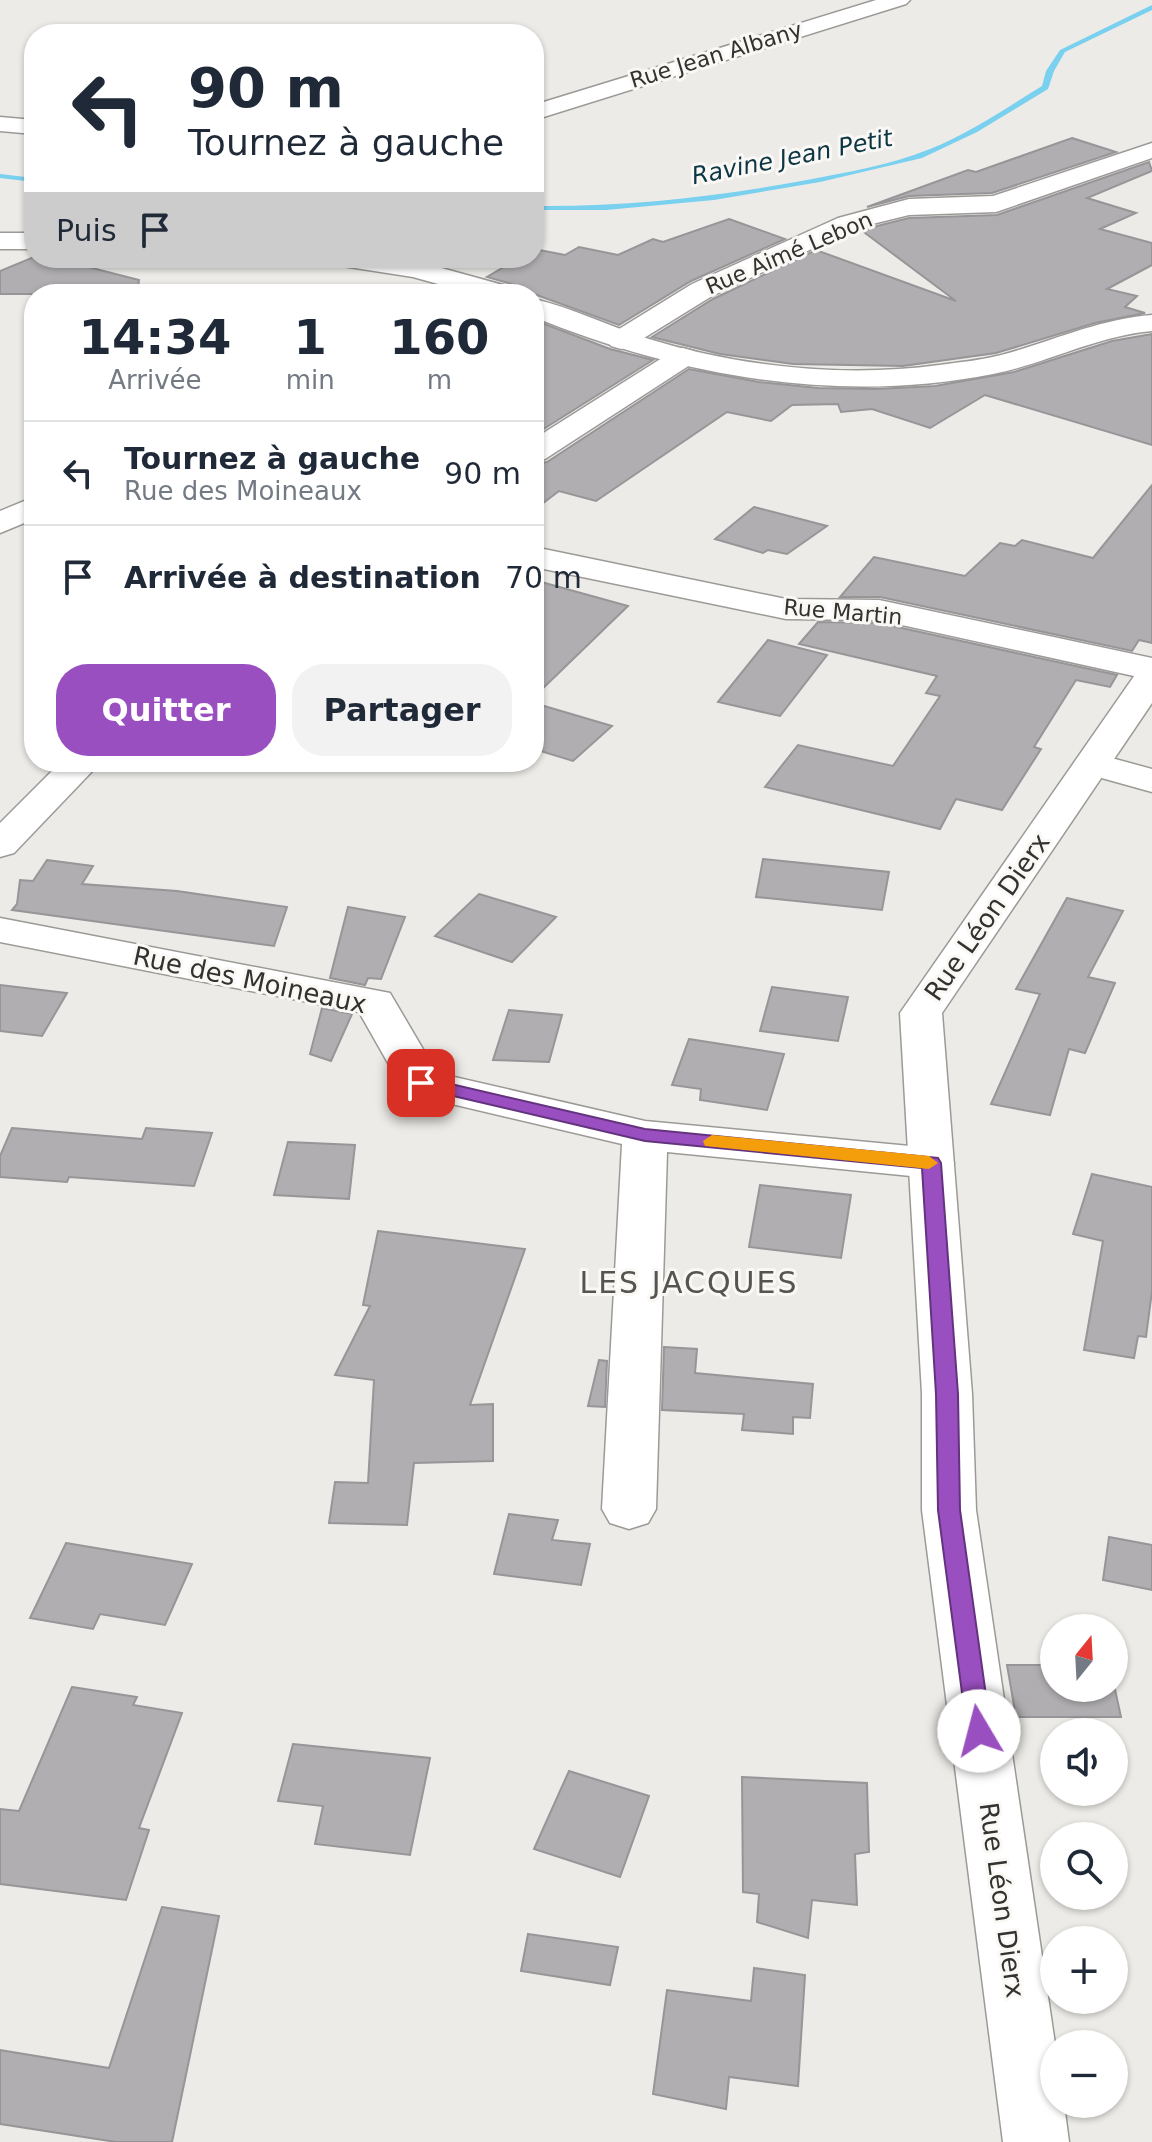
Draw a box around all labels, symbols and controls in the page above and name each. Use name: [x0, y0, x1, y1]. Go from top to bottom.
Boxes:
street label: Rue Jean Albany: [627, 17, 805, 93]
text: 90 m: [188, 55, 344, 120]
icon: left: [56, 56, 160, 160]
text: Tournez à gauche: [188, 122, 504, 163]
water label: Ravine Jean Petit: [689, 123, 896, 190]
street label: Rue Aimé Lebon: [702, 207, 876, 299]
icon: arrive: [133, 208, 177, 252]
text: Puis: [56, 213, 117, 248]
text: 14:34: [78, 309, 231, 365]
text: 1: [294, 309, 327, 365]
text: 160: [389, 309, 489, 365]
text: Arrivée: [108, 365, 202, 395]
text: min: [286, 365, 335, 395]
text: m: [427, 365, 452, 395]
text: Tournez à gauche: [124, 441, 420, 476]
icon: left: [56, 451, 100, 495]
text: 90 m: [444, 456, 521, 491]
text: Rue des Moineaux: [124, 476, 362, 506]
icon: arrive: [56, 555, 100, 599]
text: Arrivée à destination: [124, 560, 481, 595]
text: 70 m: [505, 560, 582, 595]
street label: Rue Martin: [783, 594, 903, 630]
button: Quitter: [56, 664, 276, 756]
button: Partager: [292, 664, 512, 756]
street label: Rue Léon Dierx: [918, 828, 1056, 1006]
street label: Rue des Moineaux: [131, 941, 369, 1019]
pin: [387, 1049, 455, 1117]
icon: arrive: [399, 1061, 443, 1105]
district label: LES JACQUES: [579, 1265, 799, 1300]
north arrow: [1040, 1614, 1128, 1702]
map controls: [1040, 1614, 1128, 2118]
position arrow: [937, 1689, 1021, 1773]
button: sound: [1040, 1718, 1128, 1806]
street label: Rue Léon Dierx: [973, 1800, 1031, 2000]
button: search: [1040, 1822, 1128, 1910]
button: +: [1040, 1926, 1128, 2014]
button: −: [1040, 2030, 1128, 2118]

